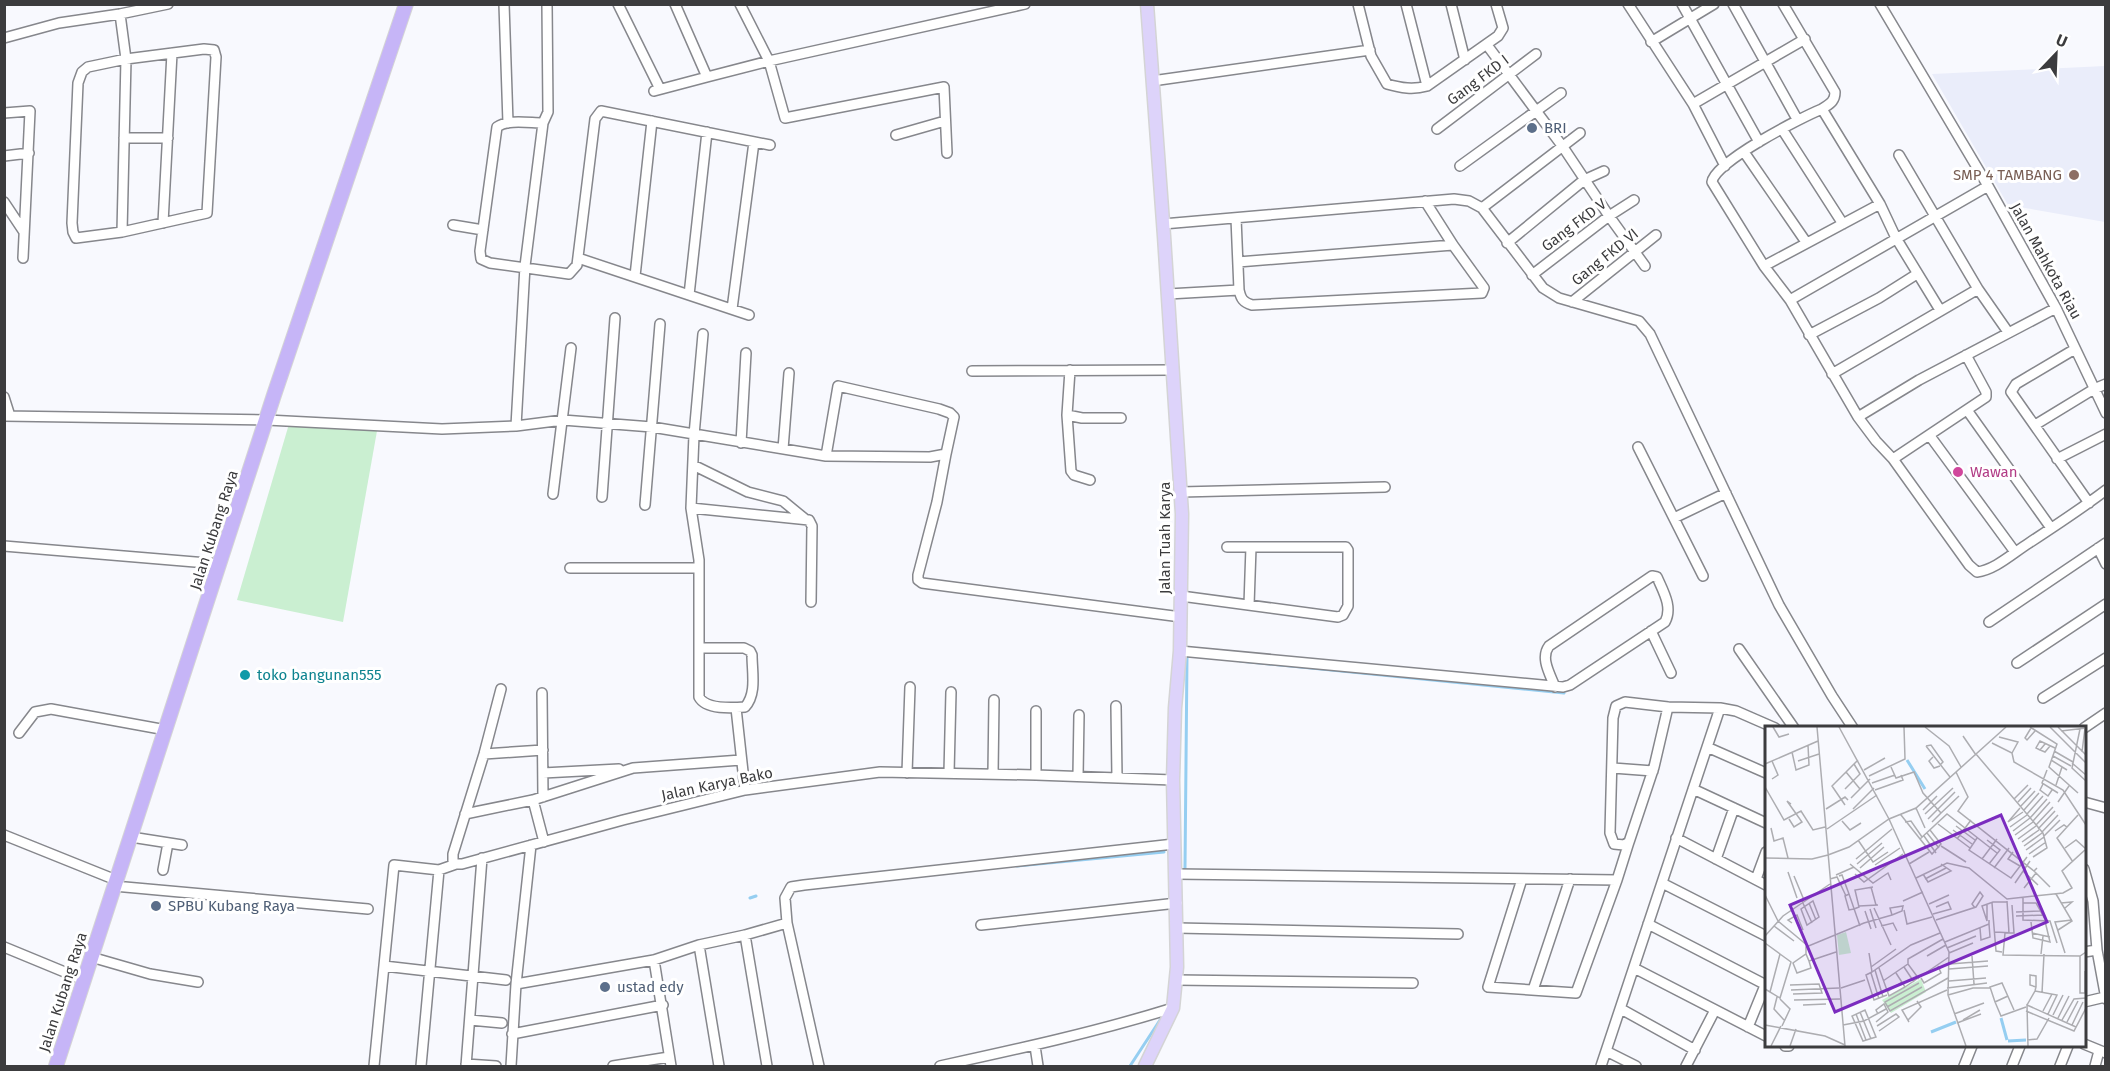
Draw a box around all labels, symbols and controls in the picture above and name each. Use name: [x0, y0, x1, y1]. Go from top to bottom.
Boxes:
north arrow: [2026, 24, 2086, 84]
text: U: [2053, 30, 2070, 51]
street label: Gang FKD I: [1444, 51, 1512, 109]
place label: BRI: [1544, 119, 1567, 137]
marker: BRI: [1525, 121, 1539, 135]
place label: SMP 4 TAMBANG: [1953, 166, 2062, 184]
marker: SMP 4 TAMBANG: [2067, 168, 2081, 182]
street label: Gang FKD V: [1538, 194, 1610, 255]
street label: Jalan Mahkota Riau: [2007, 200, 2085, 322]
street label: Gang FKD VI: [1568, 225, 1642, 289]
place label: Wawan: [1970, 463, 2018, 481]
marker: Wawan: [1951, 465, 1965, 479]
street label: Jalan Kubang Raya: [186, 468, 242, 592]
street label: Jalan Tuah Karya: [1156, 482, 1174, 594]
place label: toko bangunan555: [257, 666, 381, 684]
marker: toko bangunan555: [238, 668, 252, 682]
inset map: [1765, 726, 2086, 1047]
street label: Jalan Karya Bako: [660, 763, 774, 805]
place label: SPBU Kubang Raya: [168, 897, 295, 915]
marker: SPBU Kubang Raya: [149, 899, 163, 913]
street label: Jalan Kubang Raya: [35, 930, 91, 1054]
place label: ustad edy: [617, 978, 684, 996]
marker: ustad edy: [598, 980, 612, 994]

